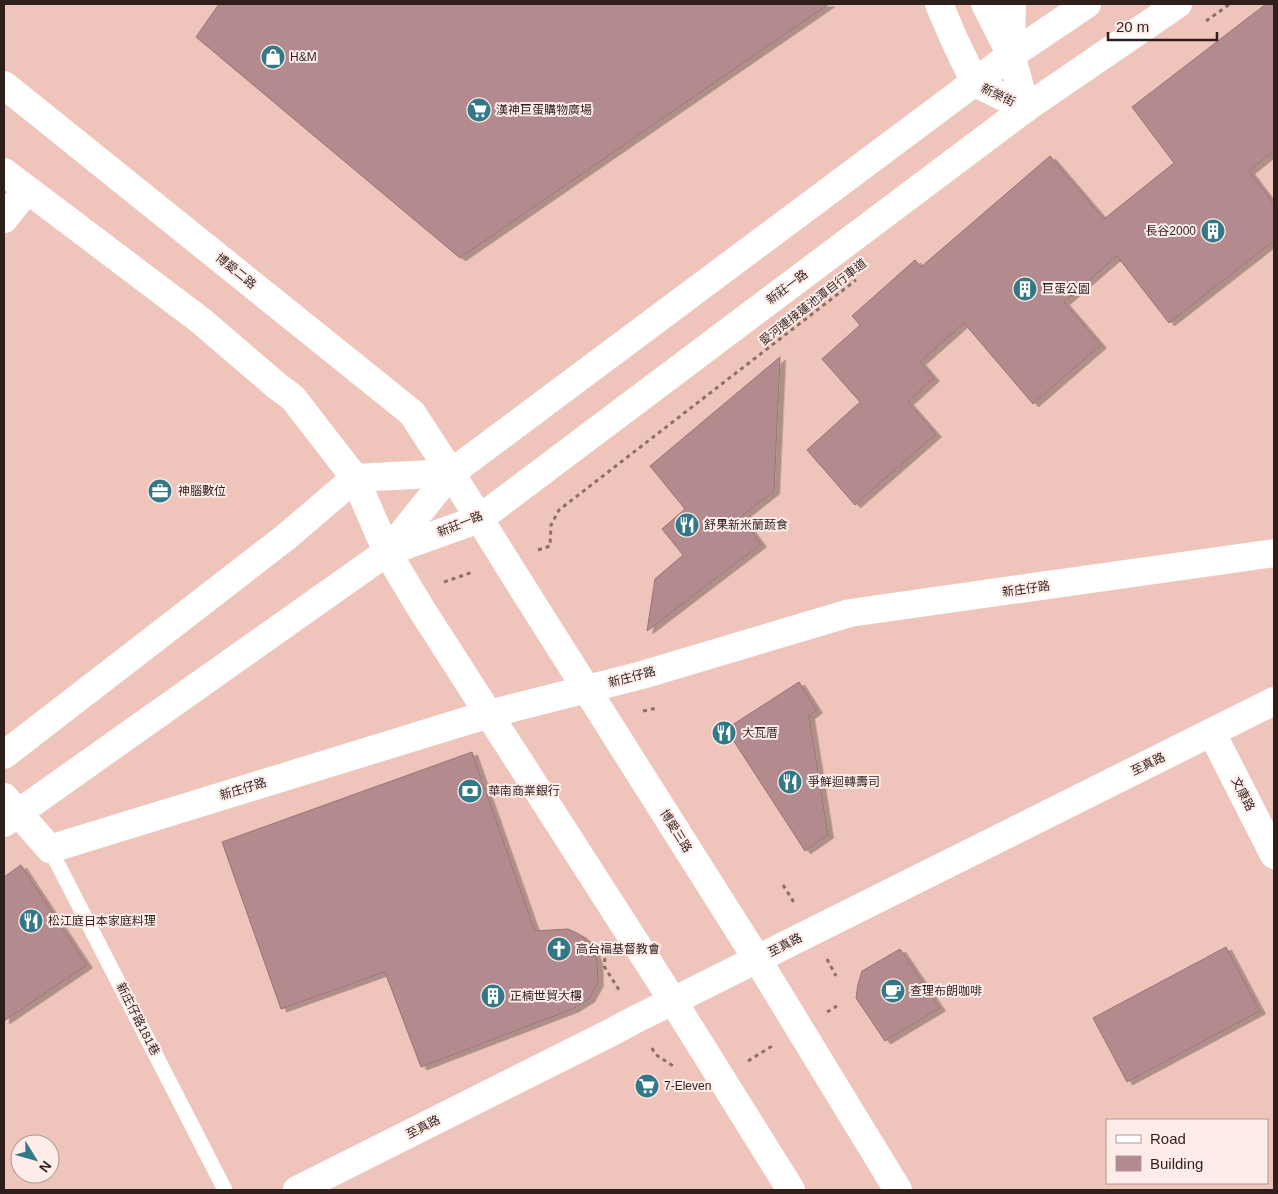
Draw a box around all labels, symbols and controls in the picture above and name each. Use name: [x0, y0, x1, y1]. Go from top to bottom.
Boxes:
scale bar: [1108, 10, 1217, 42]
text: 20 m: [1116, 18, 1149, 35]
shop icon: H&M: [260, 44, 286, 70]
place label: H&M: [290, 50, 317, 64]
street label: 新榮街: [979, 81, 1017, 109]
supermarket icon: 漢神巨蛋購物廣場: [466, 97, 492, 123]
place label: 漢神巨蛋購物廣場: [496, 103, 592, 117]
building icon: 長谷2000: [1200, 218, 1226, 244]
place label: 長谷2000: [1145, 224, 1196, 238]
street label: 博愛二路: [213, 250, 259, 292]
street label: 愛河連接蓮池潭自行車道: [757, 256, 869, 348]
street label: 新莊一路: [764, 267, 810, 307]
building icon: 巨蛋公園: [1012, 276, 1038, 302]
place label: 巨蛋公園: [1042, 282, 1090, 296]
office icon: 神腦數位: [147, 478, 173, 504]
place label: 神腦數位: [178, 484, 226, 498]
street label: 新莊一路: [435, 509, 485, 539]
restaurant icon: 舒果新米蘭蔬食: [674, 512, 700, 538]
place label: 舒果新米蘭蔬食: [704, 518, 788, 532]
street label: 新庄仔路: [1001, 579, 1051, 599]
street label: 新庄仔路: [607, 664, 657, 690]
restaurant icon: 大瓦厝: [711, 720, 737, 746]
place label: 大瓦厝: [742, 726, 778, 740]
street label: 至真路: [1129, 750, 1167, 778]
restaurant icon: 爭鮮迴轉壽司: [777, 769, 803, 795]
street label: 新庄仔路: [218, 775, 268, 803]
place label: 爭鮮迴轉壽司: [808, 775, 880, 789]
street label: 文康路: [1229, 775, 1257, 813]
bank icon: 華南商業銀行: [457, 778, 483, 804]
place label: 華南商業銀行: [488, 784, 560, 798]
street label: 博愛三路: [657, 807, 695, 855]
restaurant icon: 松江庭日本家庭料理: [18, 908, 44, 934]
place label: 松江庭日本家庭料理: [48, 914, 156, 928]
street label: 至真路: [766, 931, 804, 959]
church icon: 高台福基督教會: [546, 936, 572, 962]
place label: 高台福基督教會: [576, 942, 660, 956]
cafe icon: 查理布朗咖啡: [880, 978, 906, 1004]
street label: 新庄仔路181巷: [114, 980, 162, 1058]
building icon: 正楠世貿大樓: [480, 983, 506, 1009]
place label: 查理布朗咖啡: [910, 984, 982, 998]
place label: 正楠世貿大樓: [510, 989, 582, 1003]
supermarket icon: 7-Eleven: [634, 1073, 660, 1099]
place label: 7-Eleven: [664, 1079, 711, 1093]
street label: 至真路: [404, 1113, 442, 1141]
legend: [1106, 1119, 1268, 1184]
text: Road: [1150, 1130, 1186, 1147]
north arrow: [10, 1134, 60, 1184]
text: Building: [1150, 1155, 1203, 1172]
text: N: [36, 1158, 55, 1176]

